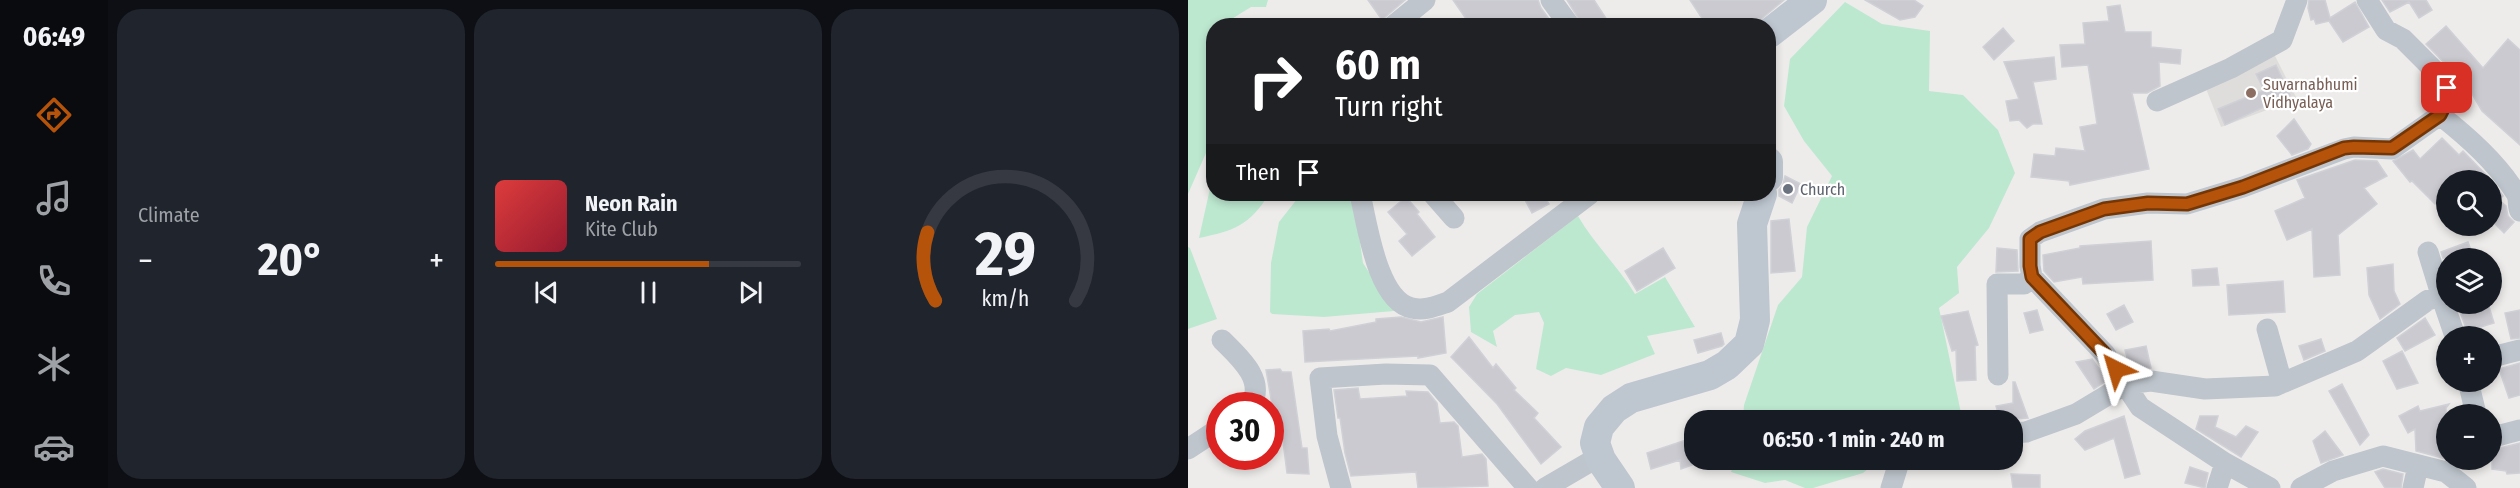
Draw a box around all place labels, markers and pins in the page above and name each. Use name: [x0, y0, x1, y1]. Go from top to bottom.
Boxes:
pin: [2421, 62, 2472, 113]
place label: Suvarnabhumi Vidhyalaya: [2263, 75, 2358, 112]
marker: Suvarnabhumi Vidhyalaya: [2244, 86, 2258, 100]
place label: Church: [1800, 180, 1845, 199]
marker: Church: [1781, 182, 1795, 196]

